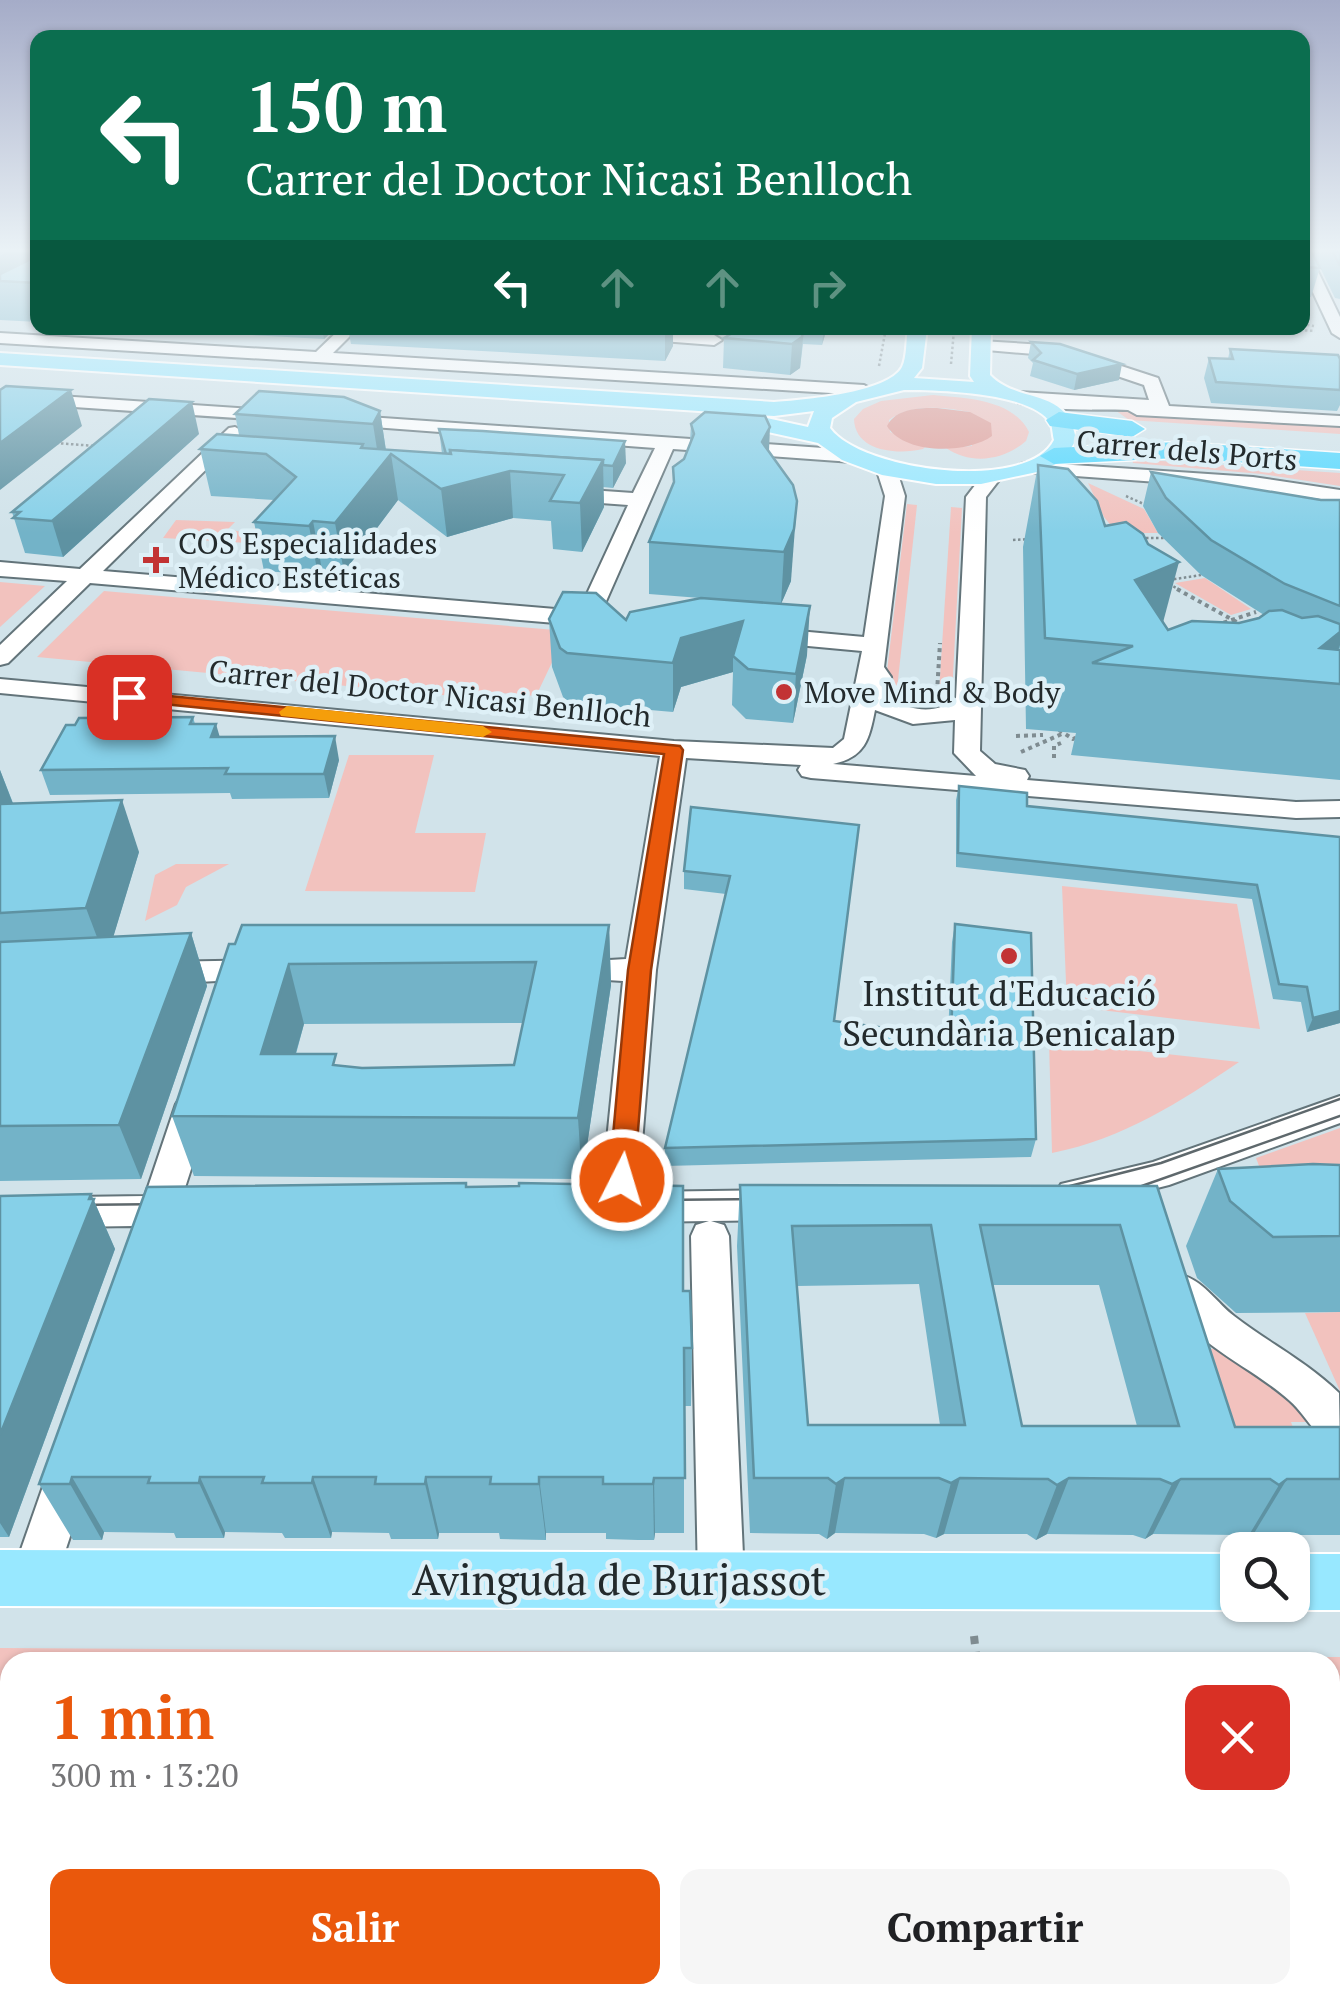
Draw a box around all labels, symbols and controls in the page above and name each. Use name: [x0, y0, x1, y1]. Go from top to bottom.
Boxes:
text: 150 m: [245, 59, 447, 152]
icon: left: [80, 70, 210, 200]
text: Carrer del Doctor Nicasi Benlloch: [245, 148, 912, 208]
icon: left: [485, 260, 540, 315]
icon: ahead: [590, 260, 645, 315]
icon: ahead: [695, 260, 750, 315]
icon: right: [800, 260, 855, 315]
street label: Carrer dels Ports: [1075, 420, 1299, 480]
place label: COS Especialidades Médico Estéticas: [178, 523, 437, 597]
marker: COS Especialidades Médico Estéticas: [143, 547, 169, 573]
street label: Carrer del Doctor Nicasi Benlloch: [207, 650, 654, 736]
pin: [87, 655, 172, 740]
icon: arrive: [102, 670, 157, 725]
place label: Move Mind & Body: [804, 672, 1061, 712]
marker: Move Mind & Body: [773, 681, 795, 703]
marker: Institut d'Educació Secundària Benicalap: [998, 945, 1020, 967]
place label: Institut d'Educació Secundària Benicalap: [842, 970, 1176, 1056]
position arrow: [570, 1128, 674, 1232]
map controls: [1220, 1532, 1310, 1622]
button: search: [1220, 1532, 1310, 1622]
street label: Avinguda de Burjassot: [412, 1551, 827, 1607]
text: 1 min: [50, 1677, 214, 1756]
button: close: [1185, 1685, 1290, 1790]
text: 300 m · 13:20: [50, 1754, 238, 1796]
button: Salir: [50, 1869, 660, 1984]
button: Compartir: [680, 1869, 1290, 1984]

